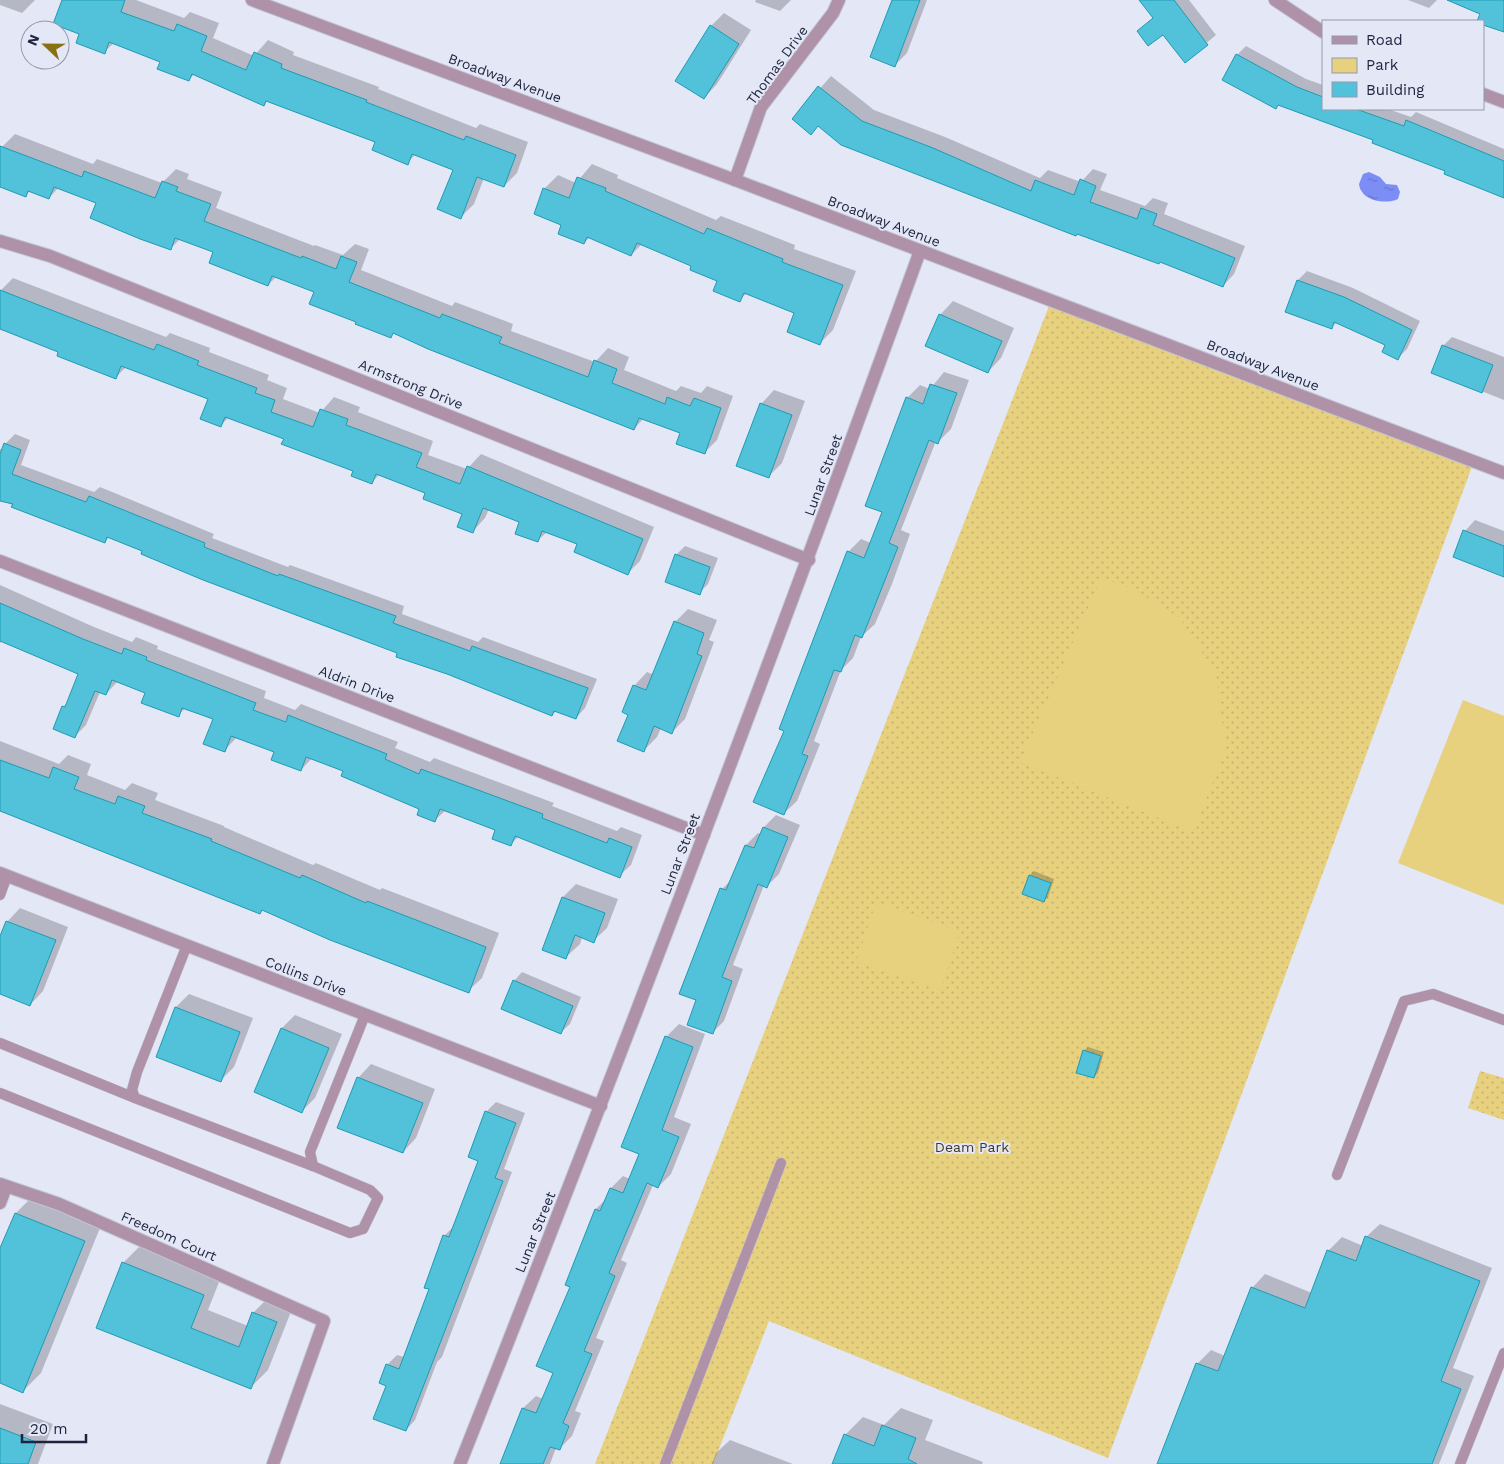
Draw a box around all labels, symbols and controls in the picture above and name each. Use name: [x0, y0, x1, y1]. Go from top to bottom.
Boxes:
north arrow: [20, 20, 70, 70]
legend: [1322, 20, 1484, 110]
street label: Thomas Drive: [743, 22, 811, 108]
text: Road: [1366, 31, 1403, 49]
text: N: [24, 32, 42, 48]
street label: Broadway Avenue: [446, 50, 564, 106]
text: Park: [1366, 56, 1399, 74]
text: Building: [1366, 81, 1424, 99]
street label: Broadway Avenue: [825, 192, 943, 250]
street label: Broadway Avenue: [1204, 336, 1322, 394]
street label: Armstrong Drive: [356, 356, 466, 412]
street label: Lunar Street: [801, 432, 845, 518]
street label: Aldrin Drive: [317, 662, 397, 706]
street label: Lunar Street: [657, 811, 703, 897]
street label: Collins Drive: [263, 953, 349, 999]
park label: Deam Park: [935, 1139, 1009, 1155]
street label: Lunar Street: [512, 1189, 559, 1275]
street label: Freedom Court: [119, 1208, 219, 1264]
scale bar: [22, 1412, 86, 1444]
text: 20 m: [30, 1420, 68, 1438]

